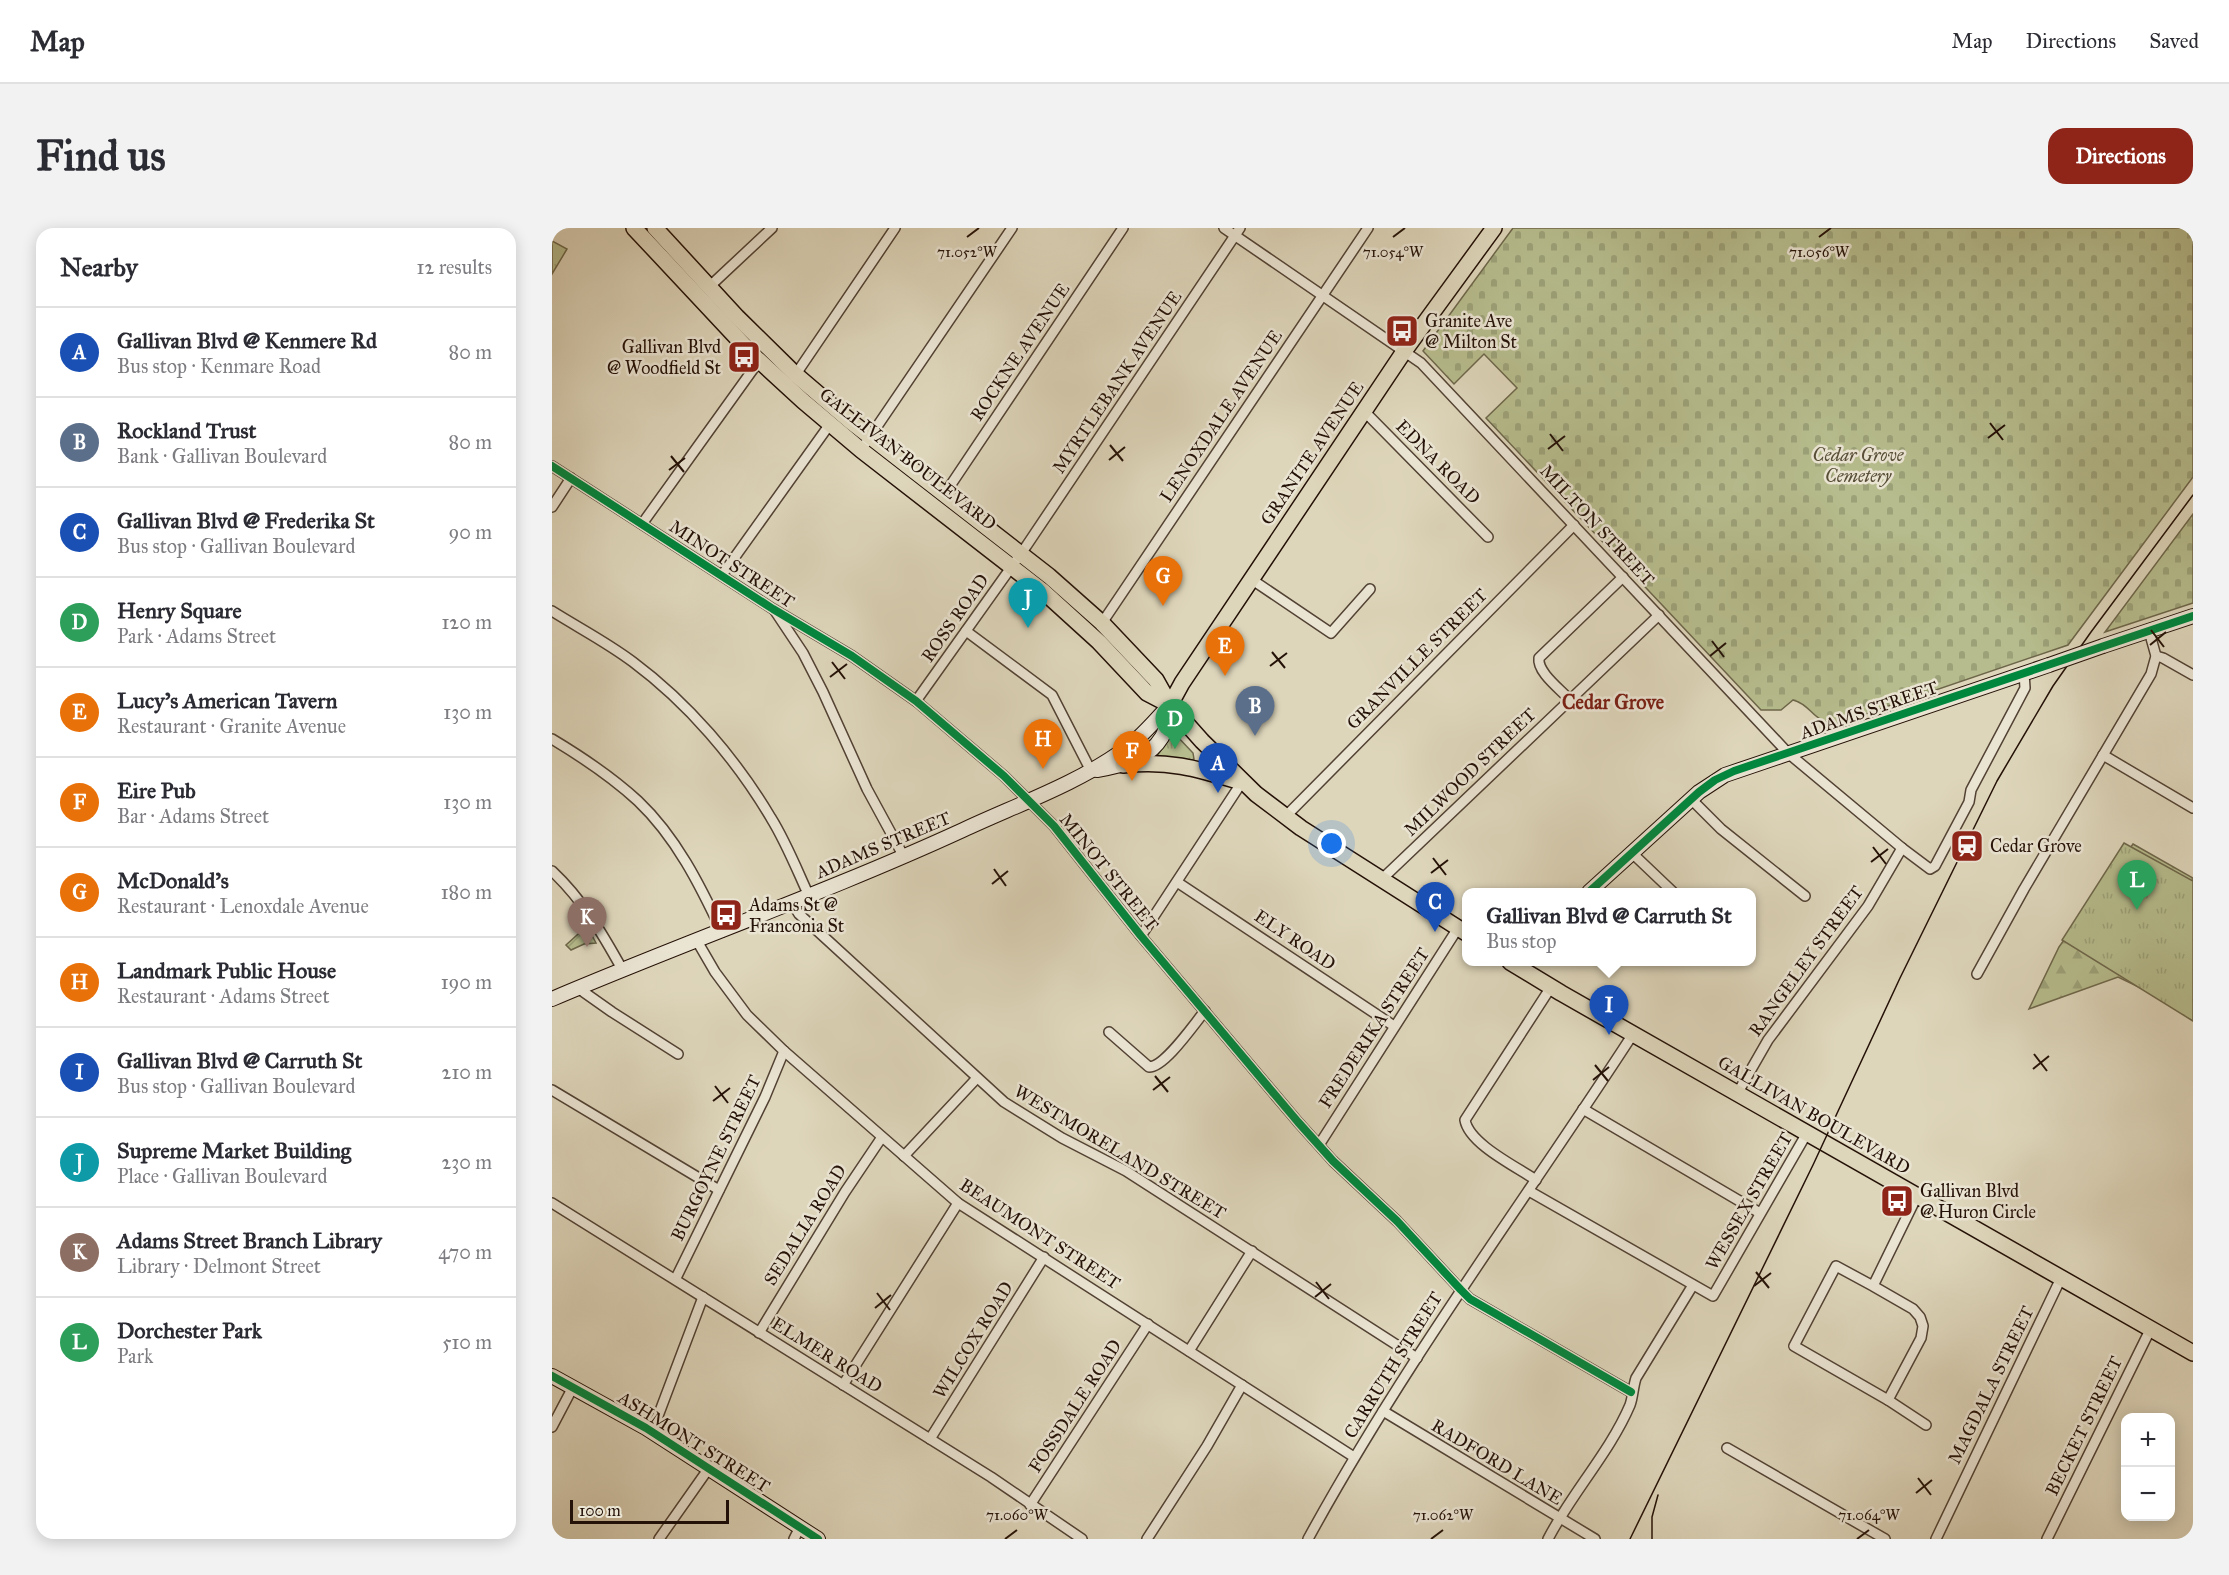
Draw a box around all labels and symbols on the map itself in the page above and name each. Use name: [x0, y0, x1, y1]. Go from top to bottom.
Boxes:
text: 71.052°W: [937, 243, 998, 261]
text: 71.054°W: [1363, 243, 1424, 261]
text: 71.056°W: [1789, 243, 1850, 261]
street label: ROCKNE AVENUE: [966, 279, 1074, 425]
street label: MYRTLEBANK AVENUE: [1048, 286, 1186, 478]
place label: Granite Ave @ Milton St: [1425, 310, 1518, 353]
bus stop icon: Granite Ave @ Milton St: [1384, 313, 1420, 349]
street label: LENOXDALE AVENUE: [1155, 326, 1287, 506]
place label: Gallivan Blvd @ Woodfield St: [607, 336, 722, 379]
bus stop icon: Gallivan Blvd @ Woodfield St: [726, 339, 762, 375]
street label: GRANITE AVENUE: [1256, 377, 1368, 529]
street label: GALLIVAN BOULEVARD: [815, 383, 1001, 535]
street label: EDNA ROAD: [1391, 415, 1485, 509]
park label: Cedar Grove Cemetery: [1813, 444, 1905, 487]
street label: MILTON STREET: [1535, 460, 1659, 590]
street label: MINOT STREET: [665, 515, 799, 613]
pin: G: [1144, 556, 1182, 606]
street label: ROSS ROAD: [917, 570, 993, 666]
pin: J: [1008, 578, 1048, 628]
street label: GRANVILLE STREET: [1342, 584, 1492, 734]
pin: E: [1206, 626, 1244, 676]
street label: ADAMS STREET: [1796, 676, 1941, 744]
pin: B: [1236, 686, 1274, 736]
district label: Cedar Grove: [1562, 690, 1665, 714]
pin: D: [1156, 700, 1194, 749]
street label: MILWOOD STREET: [1399, 703, 1541, 841]
pin: H: [1024, 720, 1062, 769]
pin: F: [1112, 732, 1152, 781]
pin: A: [1198, 744, 1238, 793]
street label: ADAMS STREET: [811, 807, 954, 884]
street label: MINOT STREET: [1055, 809, 1163, 935]
station icon: Cedar Grove: [1949, 828, 1985, 864]
your location: [1317, 829, 1346, 858]
place label: Cedar Grove: [1990, 835, 2082, 857]
pin: L: [2118, 860, 2156, 910]
street label: RANGELEY STREET: [1744, 881, 1868, 1041]
pin: C: [1416, 882, 1454, 932]
place label: Adams St @ Franconia St: [748, 894, 845, 937]
bus stop icon: Adams St @ Franconia St: [708, 897, 744, 933]
pin: K: [567, 898, 606, 947]
street label: ELY ROAD: [1250, 905, 1340, 975]
street label: FREDERIKA STREET: [1314, 944, 1434, 1112]
pin: I: [1590, 986, 1628, 1035]
street label: GALLIVAN BOULEVARD: [1714, 1051, 1914, 1179]
street label: BURGOYNE STREET: [666, 1071, 766, 1245]
street label: WESTMORELAND STREET: [1010, 1080, 1230, 1224]
street label: WESSEX STREET: [1701, 1128, 1797, 1274]
street label: SEDALIA ROAD: [759, 1160, 851, 1290]
street label: BEAUMONT STREET: [956, 1174, 1124, 1294]
place label: Gallivan Blvd @ Huron Circle: [1920, 1180, 2036, 1223]
bus stop icon: Gallivan Blvd @ Huron Circle: [1879, 1183, 1915, 1219]
street label: WILCOX ROAD: [928, 1278, 1018, 1402]
street label: CARRUTH STREET: [1339, 1288, 1447, 1442]
street label: MAGDALA STREET: [1943, 1303, 2039, 1467]
street label: ELMER ROAD: [768, 1312, 886, 1398]
street label: FOSSDALE ROAD: [1024, 1335, 1126, 1477]
street label: BECKET STREET: [2041, 1353, 2127, 1499]
street label: ASHMONT STREET: [613, 1386, 774, 1498]
street label: RADFORD LANE: [1427, 1414, 1567, 1510]
scale bar: [570, 1497, 729, 1524]
text: 71.060°W: [986, 1506, 1049, 1524]
text: 71.062°W: [1413, 1506, 1474, 1524]
text: 71.064°W: [1838, 1506, 1901, 1524]

